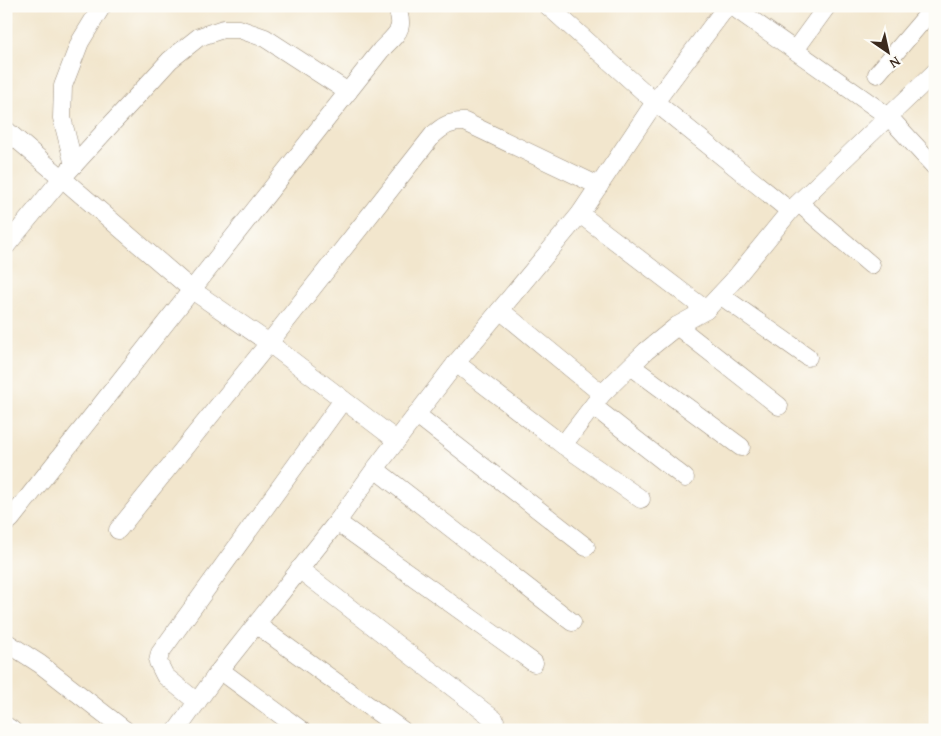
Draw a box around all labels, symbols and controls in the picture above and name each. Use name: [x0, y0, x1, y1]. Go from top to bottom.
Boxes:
north arrow: [864, 28, 914, 78]
text: N: [885, 52, 905, 74]

